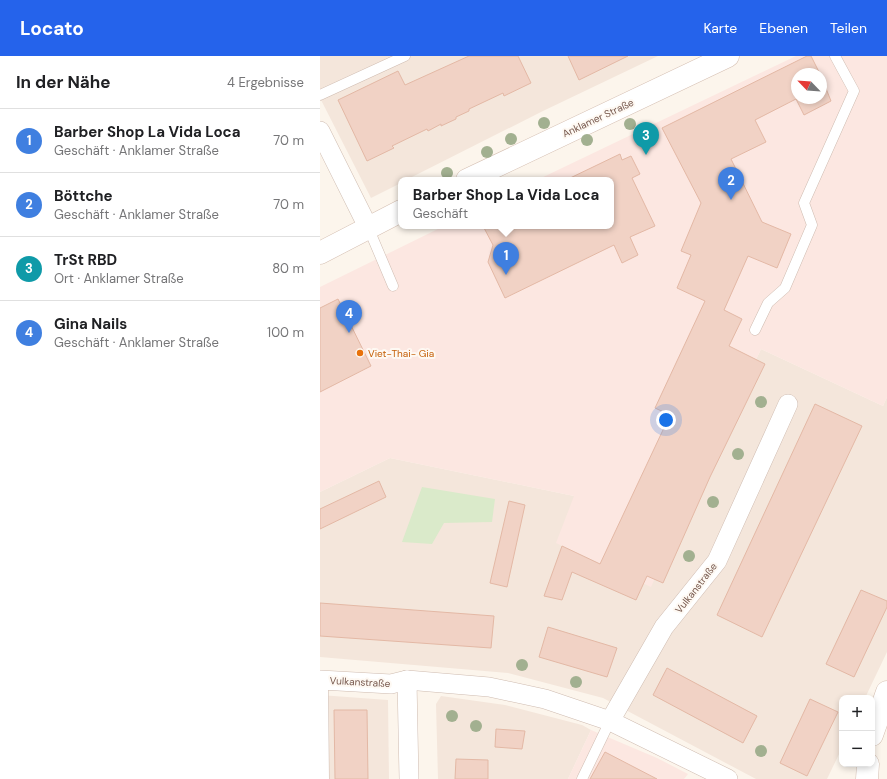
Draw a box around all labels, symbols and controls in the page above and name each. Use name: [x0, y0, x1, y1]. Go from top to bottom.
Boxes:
text: Locato: [20, 16, 84, 41]
text: Karte: [703, 19, 737, 37]
text: Ebenen: [759, 19, 808, 37]
text: Teilen: [830, 19, 867, 37]
north arrow: [791, 68, 827, 104]
text: In der Nähe: [16, 71, 111, 93]
text: 4 Ergebnisse: [227, 74, 304, 91]
street label: Anklamer Straße: [560, 96, 636, 140]
text: Barber Shop La Vida Loca: [54, 122, 240, 142]
pin: 3: [633, 122, 659, 155]
text: 1: [27, 132, 31, 149]
text: 70 m: [273, 132, 304, 149]
text: Geschäft · Anklamer Straße: [54, 142, 219, 159]
pin: 2: [718, 167, 744, 200]
popup: [398, 177, 614, 229]
text: Barber Shop La Vida Loca: [413, 185, 599, 205]
text: Böttche: [54, 186, 113, 206]
text: 2: [25, 196, 33, 213]
text: 70 m: [273, 196, 304, 213]
text: Geschäft: [413, 205, 468, 222]
text: Geschäft · Anklamer Straße: [54, 206, 219, 223]
pin: 1: [493, 242, 519, 275]
text: TrSt RBD: [54, 250, 117, 270]
text: 3: [25, 260, 33, 277]
text: 80 m: [272, 260, 304, 277]
text: Ort · Anklamer Straße: [54, 270, 184, 287]
pin: 4: [336, 300, 362, 333]
text: Gina Nails: [54, 314, 127, 334]
text: 4: [25, 324, 33, 341]
text: 100 m: [267, 324, 304, 341]
text: Geschäft · Anklamer Straße: [54, 334, 219, 351]
place label: Viet-Thai- Gia: [368, 347, 434, 360]
marker: Viet-Thai- Gia: [355, 348, 365, 358]
your location: [656, 410, 676, 430]
street label: Vulkanstraße: [672, 560, 720, 616]
street label: Vulkanstraße: [329, 674, 391, 690]
map controls: [839, 695, 875, 767]
button: +: [839, 695, 875, 731]
button: −: [839, 731, 875, 767]

